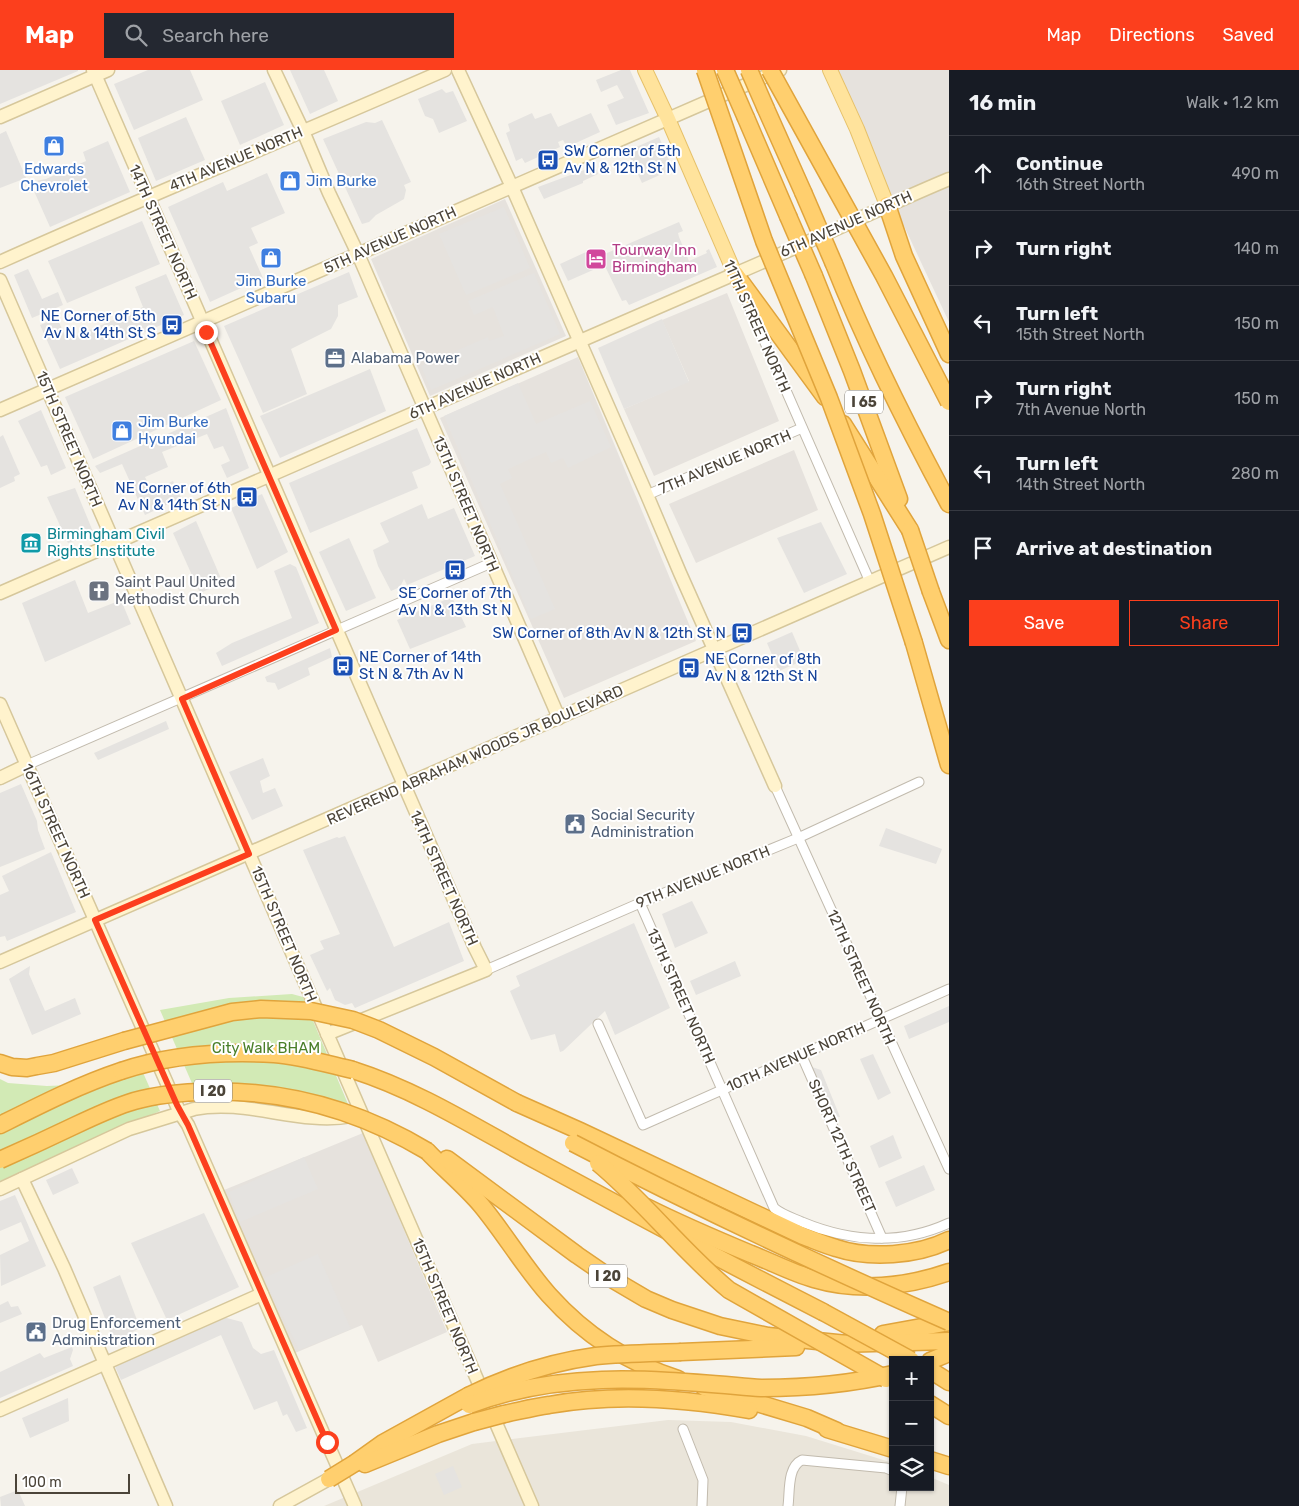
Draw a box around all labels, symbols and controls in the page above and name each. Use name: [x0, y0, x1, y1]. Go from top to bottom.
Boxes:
search box: [104, 13, 454, 58]
text: Map: [25, 21, 74, 49]
icon: search: [122, 21, 150, 49]
text: Search here: [162, 24, 269, 47]
text: Map: [1046, 24, 1081, 46]
text: Directions: [1109, 24, 1195, 46]
text: Saved: [1223, 24, 1274, 46]
text: 16 min: [969, 90, 1036, 115]
text: Walk · 1.2 km: [1186, 93, 1279, 112]
street label: 4TH AVENUE NORTH: [167, 123, 305, 195]
shop icon: Edwards Chevrolet: [42, 134, 66, 158]
place label: SW Corner of 5th Av N & 12th St N: [564, 142, 681, 177]
bus stop icon: SW Corner of 5th Av N & 12th St N: [536, 148, 560, 172]
text: Continue: [1016, 152, 1103, 175]
icon: ahead: [969, 159, 997, 187]
place label: Edwards Chevrolet: [20, 160, 88, 195]
street label: 14TH STREET NORTH: [125, 162, 201, 302]
text: 490 m: [1231, 164, 1279, 183]
shop icon: Jim Burke: [278, 169, 302, 193]
place label: Jim Burke: [306, 172, 377, 190]
text: 16th Street North: [1016, 175, 1145, 194]
street label: 6TH AVENUE NORTH: [777, 187, 915, 261]
street label: 5TH AVENUE NORTH: [321, 203, 459, 277]
icon: right: [969, 234, 997, 262]
text: Turn right: [1016, 237, 1111, 260]
text: 140 m: [1234, 239, 1279, 258]
place label: Tourway Inn Birmingham: [612, 241, 697, 276]
shop icon: Jim Burke Subaru: [259, 246, 283, 270]
hotel icon: Tourway Inn Birmingham: [584, 247, 608, 271]
street label: 11TH STREET NORTH: [720, 257, 794, 395]
place label: Jim Burke Subaru: [236, 272, 306, 307]
text: Turn left: [1016, 302, 1098, 325]
place label: NE Corner of 5th Av N & 14th St S: [40, 307, 156, 342]
icon: left: [969, 309, 997, 337]
bus stop icon: NE Corner of 5th Av N & 14th St S: [160, 313, 184, 337]
text: 150 m: [1234, 314, 1279, 333]
route end: [195, 321, 218, 344]
text: 15th Street North: [1016, 325, 1145, 344]
office icon: Alabama Power: [323, 346, 347, 370]
place label: Alabama Power: [351, 349, 460, 367]
street label: 6TH AVENUE NORTH: [406, 349, 544, 423]
street label: 15TH STREET NORTH: [32, 368, 106, 510]
text: Turn right: [1016, 377, 1111, 400]
icon: right: [969, 384, 997, 412]
text: 150 m: [1234, 389, 1279, 408]
road number: I 65: [845, 391, 883, 414]
text: 7th Avenue North: [1016, 400, 1146, 419]
place label: Jim Burke Hyundai: [138, 413, 209, 448]
shop icon: Jim Burke Hyundai: [110, 419, 134, 443]
street label: 7TH AVENUE NORTH: [656, 426, 794, 498]
street label: 13TH STREET NORTH: [429, 433, 503, 575]
text: Turn left: [1016, 452, 1098, 475]
icon: left: [969, 459, 997, 487]
text: 280 m: [1231, 464, 1279, 483]
text: 14th Street North: [1016, 475, 1145, 494]
place label: NE Corner of 6th Av N & 14th St N: [115, 479, 231, 514]
bus stop icon: NE Corner of 6th Av N & 14th St N: [235, 485, 259, 509]
place label: Birmingham Civil Rights Institute: [47, 525, 165, 560]
museum icon: Birmingham Civil Rights Institute: [19, 531, 43, 555]
icon: arrive: [969, 534, 997, 562]
text: Arrive at destination: [1016, 537, 1212, 560]
bus stop icon: SE Corner of 7th Av N & 13th St N: [443, 558, 467, 582]
place label: Saint Paul United Methodist Church: [115, 573, 240, 608]
church icon: Saint Paul United Methodist Church: [87, 579, 111, 603]
place label: SE Corner of 7th Av N & 13th St N: [398, 584, 512, 619]
button: Save: [969, 600, 1119, 646]
button: Share: [1129, 600, 1279, 646]
bus stop icon: SW Corner of 8th Av N & 12th St N: [730, 621, 754, 645]
place label: SW Corner of 8th Av N & 12th St N: [493, 624, 726, 642]
place label: NE Corner of 14th St N & 7th Av N: [359, 648, 481, 683]
place label: NE Corner of 8th Av N & 12th St N: [705, 650, 821, 685]
bus stop icon: NE Corner of 14th St N & 7th Av N: [331, 654, 355, 678]
bus stop icon: NE Corner of 8th Av N & 12th St N: [677, 656, 701, 680]
street label: REVEREND ABRAHAM WOODS JR BOULEVARD: [324, 681, 626, 829]
street label: 16TH STREET NORTH: [18, 761, 94, 901]
place label: Social Security Administration: [591, 806, 695, 841]
street label: 14TH STREET NORTH: [406, 808, 482, 948]
public building icon: Social Security Administration: [563, 812, 587, 836]
street label: 9TH AVENUE NORTH: [633, 842, 773, 912]
street label: 15TH STREET NORTH: [247, 863, 321, 1005]
street label: 12TH STREET NORTH: [823, 907, 899, 1047]
street label: 13TH STREET NORTH: [643, 926, 719, 1066]
street label: 10TH AVENUE NORTH: [724, 1018, 868, 1096]
park label: City Walk BHAM: [212, 1039, 320, 1057]
street label: SHORT 12TH STREET: [804, 1076, 880, 1216]
road number: I 20: [194, 1079, 232, 1102]
street label: 15TH STREET NORTH: [408, 1235, 482, 1377]
road number: I 20: [589, 1264, 627, 1288]
place label: Drug Enforcement Administration: [52, 1314, 181, 1349]
public building icon: Drug Enforcement Administration: [24, 1320, 48, 1344]
map controls: [889, 1356, 934, 1491]
button: +: [889, 1356, 934, 1401]
button: −: [889, 1401, 934, 1446]
route start: [316, 1431, 339, 1454]
button: layers: [889, 1446, 934, 1491]
scale bar: [15, 1471, 130, 1494]
text: 100 m: [22, 1474, 62, 1491]

